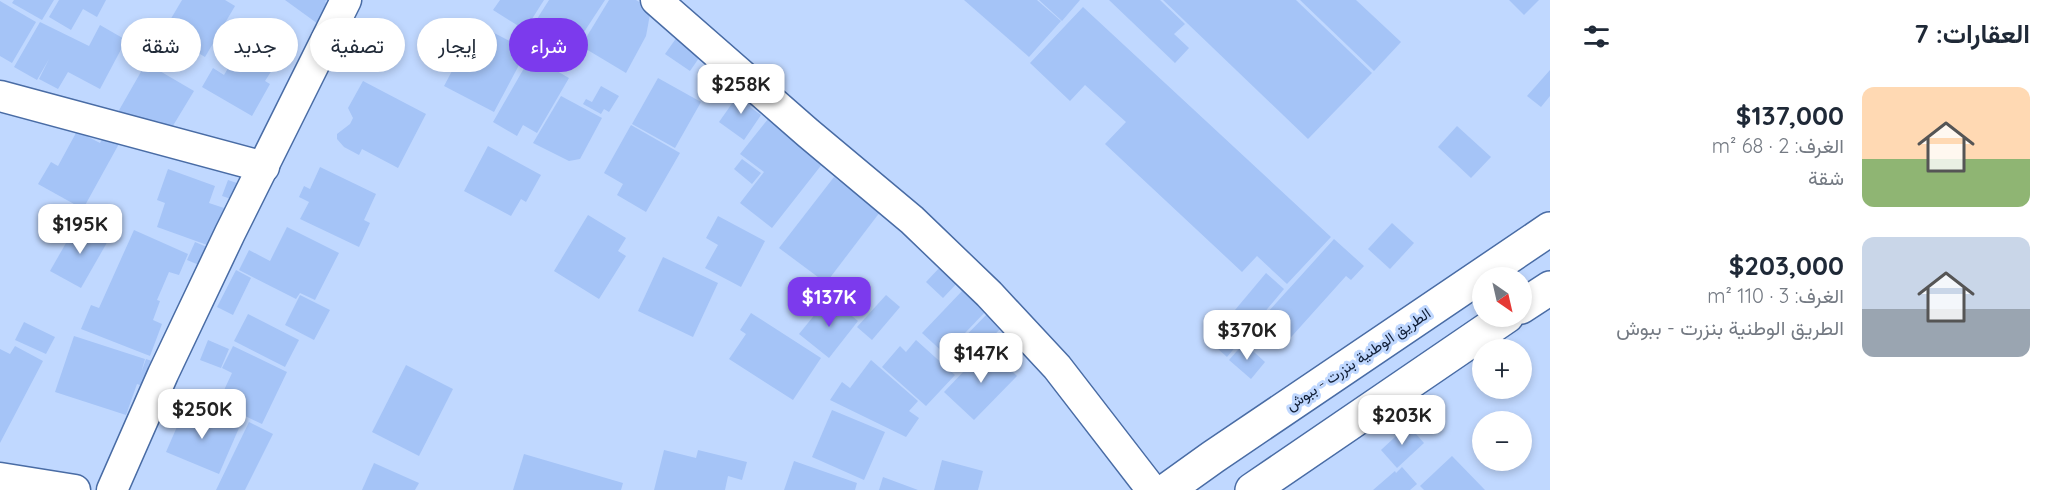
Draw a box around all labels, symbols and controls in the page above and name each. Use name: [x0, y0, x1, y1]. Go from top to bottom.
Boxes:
text: العقارات: 7: [1914, 17, 2030, 50]
chip: شقة: [121, 18, 201, 72]
chip: جديد: [213, 18, 298, 72]
chip: تصفية: [310, 18, 405, 72]
chip: إيجار: [417, 18, 497, 72]
chip: شراء: [509, 18, 588, 72]
icon: filters: [1580, 20, 1613, 53]
pin: $258K: [699, 64, 783, 115]
text: $258K: [712, 71, 770, 96]
text: $137,000: [1736, 99, 1844, 132]
icon: home: [1910, 111, 1982, 183]
text: الغرف: 2 · 68 m²: [1712, 133, 1844, 158]
text: شقة: [1808, 165, 1844, 190]
pin: $195K: [38, 204, 122, 255]
text: $195K: [52, 211, 108, 236]
text: $203,000: [1729, 249, 1844, 282]
icon: home: [1910, 261, 1982, 333]
north arrow: [1472, 267, 1532, 327]
map controls: [1472, 267, 1532, 471]
pin: $137K: [787, 277, 871, 328]
text: الغرف: 3 · 110 m²: [1707, 283, 1844, 308]
text: $137K: [802, 284, 856, 309]
street label: الطريق الوطنية بنزرت - ببوش: [1282, 303, 1435, 415]
pin: $370K: [1205, 310, 1289, 361]
text: الطريق الوطنية بنزرت - ببوش: [1616, 315, 1844, 340]
text: $370K: [1217, 317, 1277, 342]
pin: $147K: [939, 333, 1023, 384]
button: +: [1472, 339, 1532, 399]
text: $147K: [954, 340, 1008, 365]
pin: $250K: [160, 389, 244, 440]
pin: $203K: [1360, 395, 1444, 446]
text: $250K: [172, 396, 232, 421]
text: $203K: [1372, 402, 1432, 427]
button: −: [1472, 411, 1532, 471]

